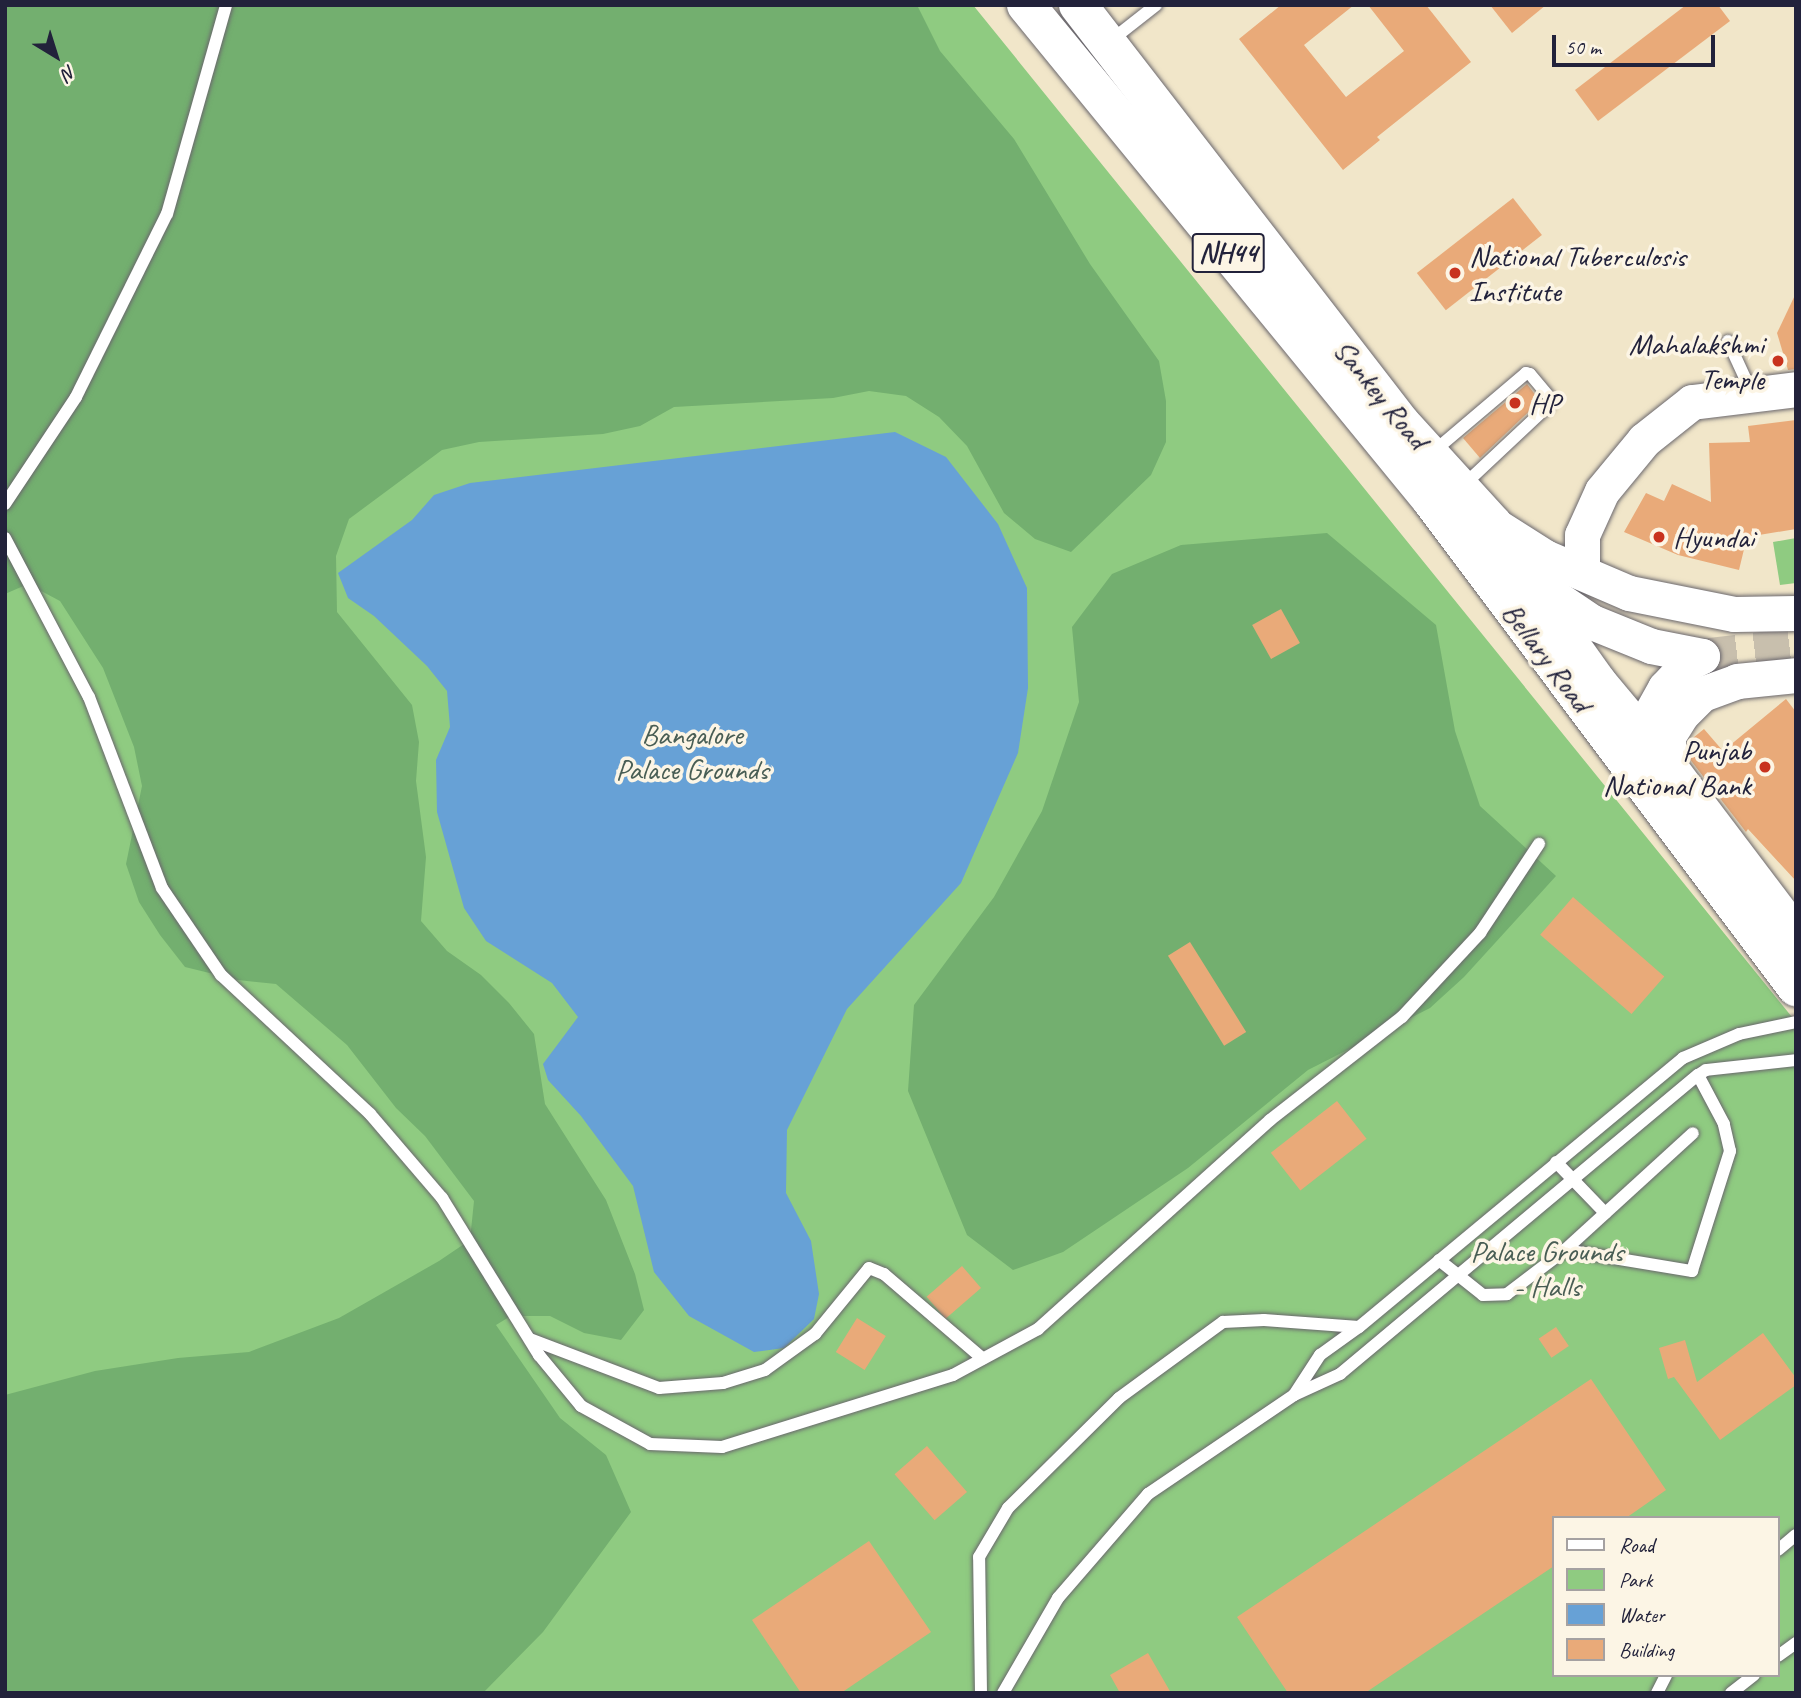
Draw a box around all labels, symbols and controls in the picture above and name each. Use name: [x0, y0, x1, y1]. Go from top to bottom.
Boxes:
north arrow: [21, 21, 91, 91]
scale bar: [1556, 21, 1719, 65]
text: 50 m: [1565, 34, 1601, 60]
text: N: [57, 59, 81, 86]
road number: NH44: [1191, 229, 1265, 278]
place label: National Tuberculosis Institute: [1469, 238, 1685, 308]
marker: National Tuberculosis Institute: [1447, 265, 1463, 281]
place label: Mahalakshmi Temple: [1629, 326, 1764, 396]
street label: Sankey Road: [1326, 332, 1436, 456]
marker: Mahalakshmi Temple: [1770, 353, 1786, 369]
place label: HP: [1529, 385, 1560, 421]
marker: HP: [1507, 395, 1523, 411]
place label: Hyundai: [1673, 519, 1754, 555]
marker: Hyundai: [1651, 529, 1667, 545]
street label: Bellary Road: [1495, 596, 1599, 718]
park label: Bangalore Palace Grounds: [615, 716, 769, 786]
place label: Punjab National Bank: [1602, 732, 1751, 802]
marker: Punjab National Bank: [1757, 759, 1773, 775]
park label: Palace Grounds - Halls: [1470, 1233, 1624, 1304]
legend: [1552, 1516, 1780, 1677]
text: Road: [1619, 1532, 1654, 1558]
text: Park: [1619, 1567, 1652, 1593]
text: Water: [1619, 1602, 1665, 1628]
text: Building: [1619, 1637, 1674, 1663]

